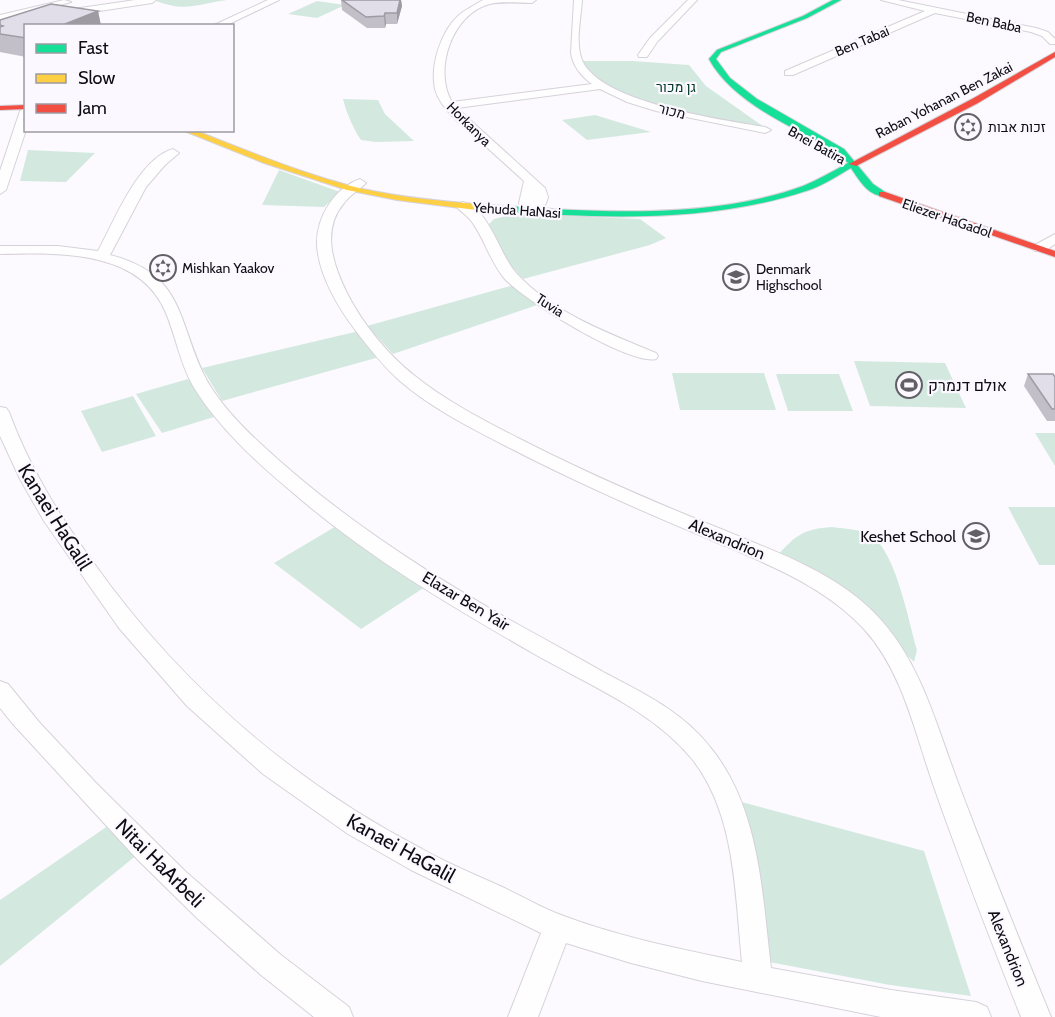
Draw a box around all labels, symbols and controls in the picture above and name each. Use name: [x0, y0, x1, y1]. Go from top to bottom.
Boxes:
street label: Ben Baba: [965, 7, 1024, 37]
street label: Ben Tabai: [832, 22, 892, 60]
legend: [24, 24, 234, 132]
text: Fast: [78, 37, 109, 59]
street label: Raban Yohanan Ben Zakai: [872, 58, 1016, 142]
text: Slow: [78, 67, 115, 89]
park label: גן מכור: [656, 78, 696, 96]
text: Jam: [77, 97, 107, 119]
street label: Horkanya: [443, 98, 495, 150]
street label: מכור: [657, 99, 687, 123]
synagogue icon: זכות אבות: [953, 112, 983, 142]
place label: זכות אבות: [988, 118, 1046, 136]
street label: Bnei Batira: [785, 122, 849, 168]
street label: Eliezer HaGadol: [900, 194, 995, 242]
street label: Yehuda HaNasi: [472, 198, 562, 222]
synagogue icon: Mishkan Yaakov: [148, 253, 178, 283]
place label: Mishkan Yaakov: [182, 259, 274, 277]
place label: Denmark Highschool: [756, 260, 822, 294]
school or university icon: Denmark Highschool: [721, 262, 751, 292]
street label: Tuvia: [532, 289, 568, 321]
sports icon: אולם דנמרק: [894, 370, 924, 400]
place label: אולם דנמרק: [928, 376, 1007, 395]
street label: Kanaei HaGalil: [13, 460, 97, 575]
street label: Alexandrion: [686, 514, 768, 564]
school or university icon: Keshet School: [961, 521, 991, 551]
place label: Keshet School: [860, 527, 956, 546]
street label: Elazar Ben Yair: [419, 567, 514, 635]
street label: Kanaei HaGalil: [342, 808, 460, 888]
street label: Nitai HaArbeli: [111, 814, 209, 912]
street label: Alexandrion: [984, 907, 1032, 989]

